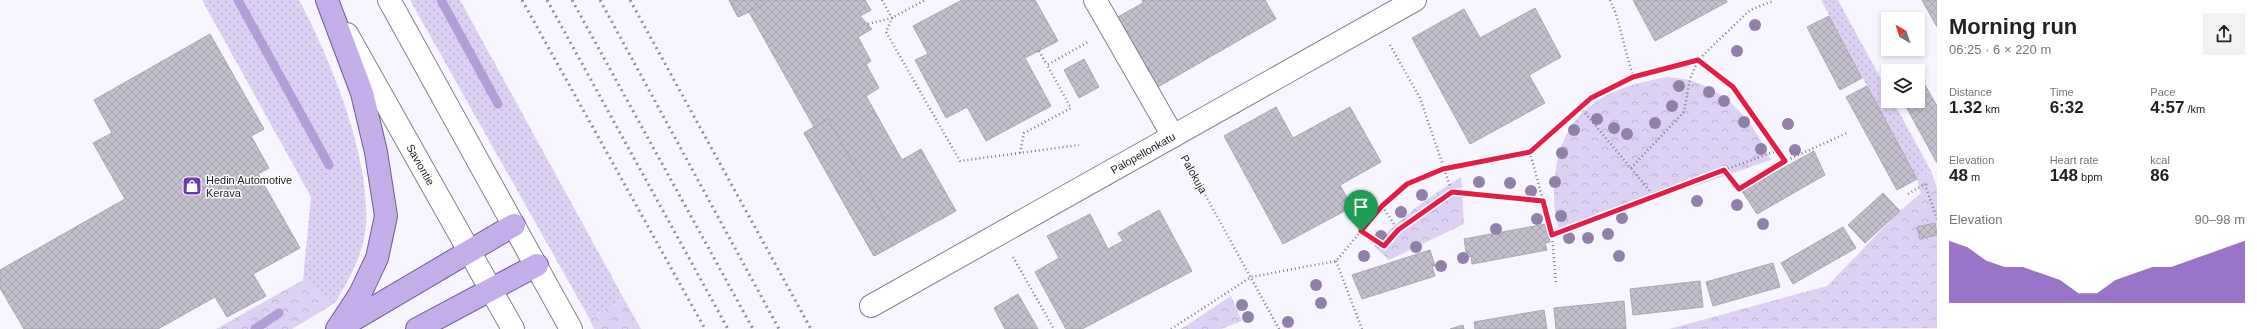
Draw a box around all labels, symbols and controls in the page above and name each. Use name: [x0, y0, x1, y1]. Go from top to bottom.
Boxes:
north arrow: [1881, 12, 1925, 56]
map controls: [1881, 12, 1925, 108]
button: share: [2203, 13, 2245, 55]
text: Morning run: [1949, 14, 2077, 39]
text: 06:25 · 6 × 220 m: [1949, 42, 2051, 57]
button: layers: [1881, 64, 1925, 108]
text: Distance: [1949, 86, 1992, 98]
text: Time: [2050, 86, 2074, 98]
text: Pace: [2150, 86, 2175, 98]
text: 1.32: [1949, 98, 1982, 117]
text: 6:32: [2050, 98, 2084, 117]
text: 4:57: [2150, 98, 2184, 117]
text: km: [1982, 103, 2000, 115]
text: /km: [2184, 103, 2205, 115]
street label: Palopellonkatu: [1108, 130, 1177, 176]
street label: Saviontie: [404, 142, 437, 187]
street label: Palokuja: [1179, 153, 1210, 196]
text: Elevation: [1949, 154, 1994, 166]
text: Heart rate: [2050, 154, 2099, 166]
text: kcal: [2150, 154, 2170, 166]
text: 48: [1949, 166, 1968, 185]
text: 148: [2050, 166, 2078, 185]
text: 86: [2150, 166, 2169, 185]
text: m: [1968, 171, 1980, 183]
text: bpm: [2078, 171, 2103, 183]
place label: Hedin Automotive Kerava: [206, 174, 292, 199]
shop icon: Hedin Automotive Kerava: [181, 175, 203, 197]
pin: [1344, 190, 1378, 231]
icon: arrive: [1350, 196, 1372, 218]
text: Elevation: [1949, 212, 2002, 227]
text: 90–98 m: [2194, 212, 2245, 227]

